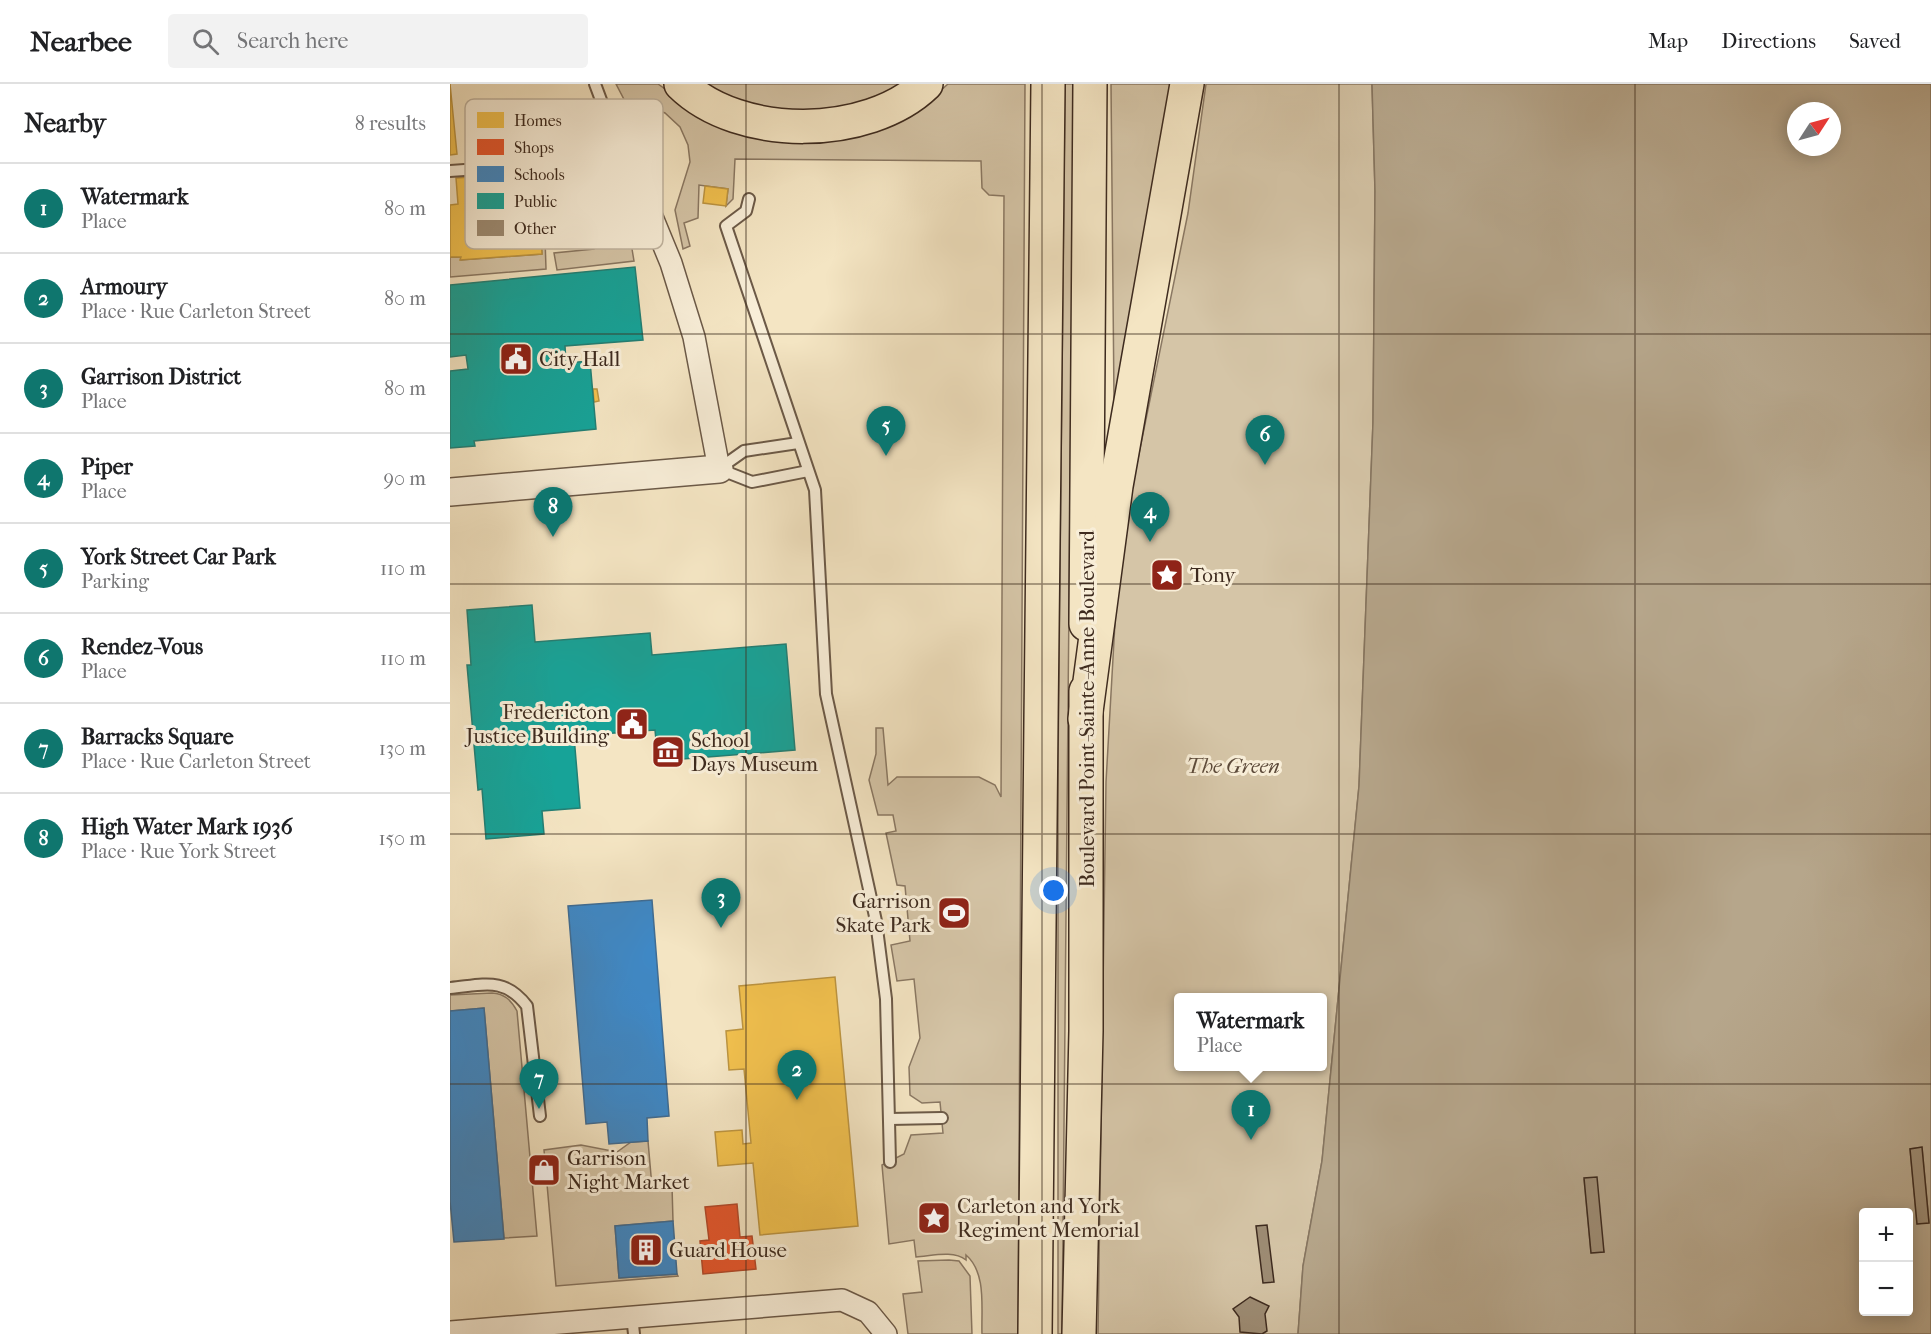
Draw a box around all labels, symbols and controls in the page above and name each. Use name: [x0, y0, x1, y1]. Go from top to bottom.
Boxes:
search box: [168, 14, 588, 68]
text: Nearbee: [30, 25, 132, 58]
icon: search: [189, 25, 222, 58]
text: Search here: [237, 28, 348, 54]
text: Map: [1648, 29, 1688, 53]
text: Directions: [1721, 29, 1816, 53]
text: Saved: [1849, 29, 1901, 53]
legend: [465, 99, 663, 249]
north arrow: [1787, 102, 1841, 156]
text: Nearby: [24, 108, 106, 139]
text: Homes: [514, 111, 562, 130]
text: 8 results: [355, 112, 426, 135]
text: Shops: [514, 138, 554, 157]
text: Schools: [514, 165, 565, 184]
text: Watermark: [81, 184, 188, 210]
text: Public: [514, 192, 557, 211]
text: 1: [40, 197, 47, 220]
text: 80 m: [384, 197, 426, 220]
text: Place: [81, 210, 127, 233]
text: Other: [514, 219, 556, 238]
text: Armoury: [81, 274, 167, 300]
text: 2: [38, 287, 49, 310]
text: 80 m: [384, 287, 426, 310]
text: Place · Rue Carleton Street: [81, 300, 311, 323]
public building icon: City Hall: [498, 341, 534, 377]
place label: City Hall: [539, 347, 620, 371]
text: Garrison District: [81, 364, 241, 390]
text: 3: [39, 377, 48, 400]
text: 80 m: [384, 377, 426, 400]
text: Place: [81, 390, 127, 413]
pin: 5: [866, 406, 906, 456]
pin: 6: [1246, 416, 1284, 465]
text: Piper: [81, 454, 133, 480]
text: 4: [38, 467, 49, 490]
text: 90 m: [384, 467, 426, 490]
text: Place: [81, 480, 127, 503]
pin: 8: [534, 488, 572, 537]
pin: 4: [1130, 492, 1170, 542]
street label: Boulevard Point-Sainte-Anne Boulevard: [1075, 530, 1099, 888]
text: York Street Car Park: [81, 544, 276, 570]
text: 5: [39, 557, 48, 580]
text: 110 m: [380, 557, 426, 580]
place icon: Tony: [1149, 557, 1185, 593]
place label: Tony: [1190, 563, 1236, 587]
text: Parking: [81, 570, 149, 593]
text: Rendez-Vous: [81, 634, 203, 660]
text: 6: [38, 647, 49, 670]
text: 110 m: [380, 647, 426, 670]
text: Place: [81, 660, 127, 683]
place label: Fredericton Justice Building: [464, 700, 610, 748]
public building icon: Fredericton Justice Building: [614, 706, 650, 742]
text: Barracks Square: [81, 724, 234, 750]
place label: School Days Museum: [691, 728, 819, 776]
museum icon: School Days Museum: [650, 734, 686, 770]
text: 7: [39, 737, 48, 760]
text: 130 m: [379, 737, 426, 760]
text: Place · Rue Carleton Street: [81, 750, 311, 773]
park label: The Green: [1186, 754, 1280, 778]
text: High Water Mark 1936: [81, 814, 293, 840]
text: 8: [38, 827, 49, 850]
text: 150 m: [378, 827, 426, 850]
text: Place · Rue York Street: [81, 840, 276, 863]
your location: [1039, 876, 1068, 905]
pin: 3: [702, 878, 740, 928]
place label: Garrison Skate Park: [836, 889, 931, 937]
sports icon: Garrison Skate Park: [936, 895, 972, 931]
popup: [1174, 993, 1327, 1071]
text: Watermark: [1197, 1008, 1304, 1034]
text: Place: [1197, 1034, 1242, 1057]
pin: 2: [778, 1050, 816, 1100]
pin: 7: [520, 1060, 559, 1109]
pin: 1: [1232, 1090, 1270, 1140]
place label: Garrison Night Market: [567, 1146, 690, 1194]
shop icon: Garrison Night Market: [526, 1152, 562, 1188]
place label: Carleton and York Regiment Memorial: [957, 1194, 1140, 1242]
place icon: Carleton and York Regiment Memorial: [916, 1200, 952, 1236]
map controls: [1859, 1208, 1913, 1316]
button: +: [1859, 1208, 1913, 1262]
building icon: Guard House: [628, 1232, 664, 1268]
place label: Guard House: [669, 1238, 787, 1262]
button: −: [1859, 1262, 1913, 1316]

